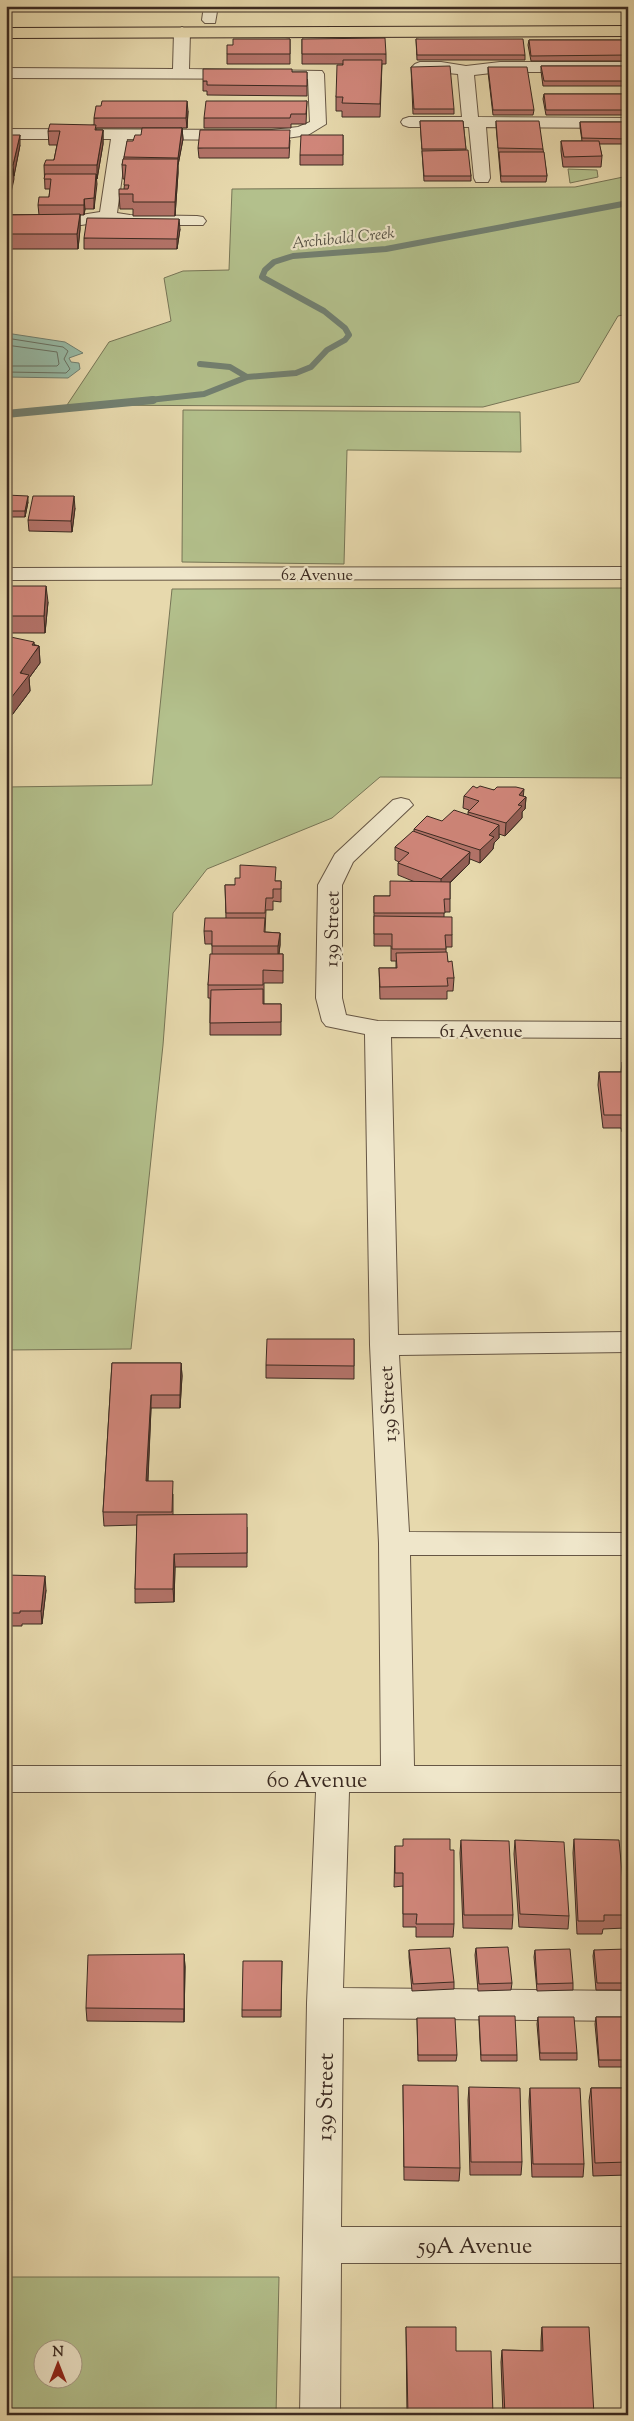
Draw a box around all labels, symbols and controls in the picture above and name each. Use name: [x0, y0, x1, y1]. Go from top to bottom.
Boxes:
water label: Archibald Creek: [291, 223, 396, 256]
street label: 62 Avenue: [281, 565, 353, 588]
street label: 139 Street: [319, 890, 348, 967]
street label: 61 Avenue: [439, 1019, 523, 1046]
street label: 139 Street: [374, 1365, 405, 1443]
street label: 60 Avenue: [267, 1766, 367, 1798]
street label: 139 Street: [310, 2052, 344, 2142]
street label: 59A Avenue: [416, 2232, 532, 2264]
north arrow: [32, 2338, 82, 2388]
text: N: [52, 2343, 64, 2363]

